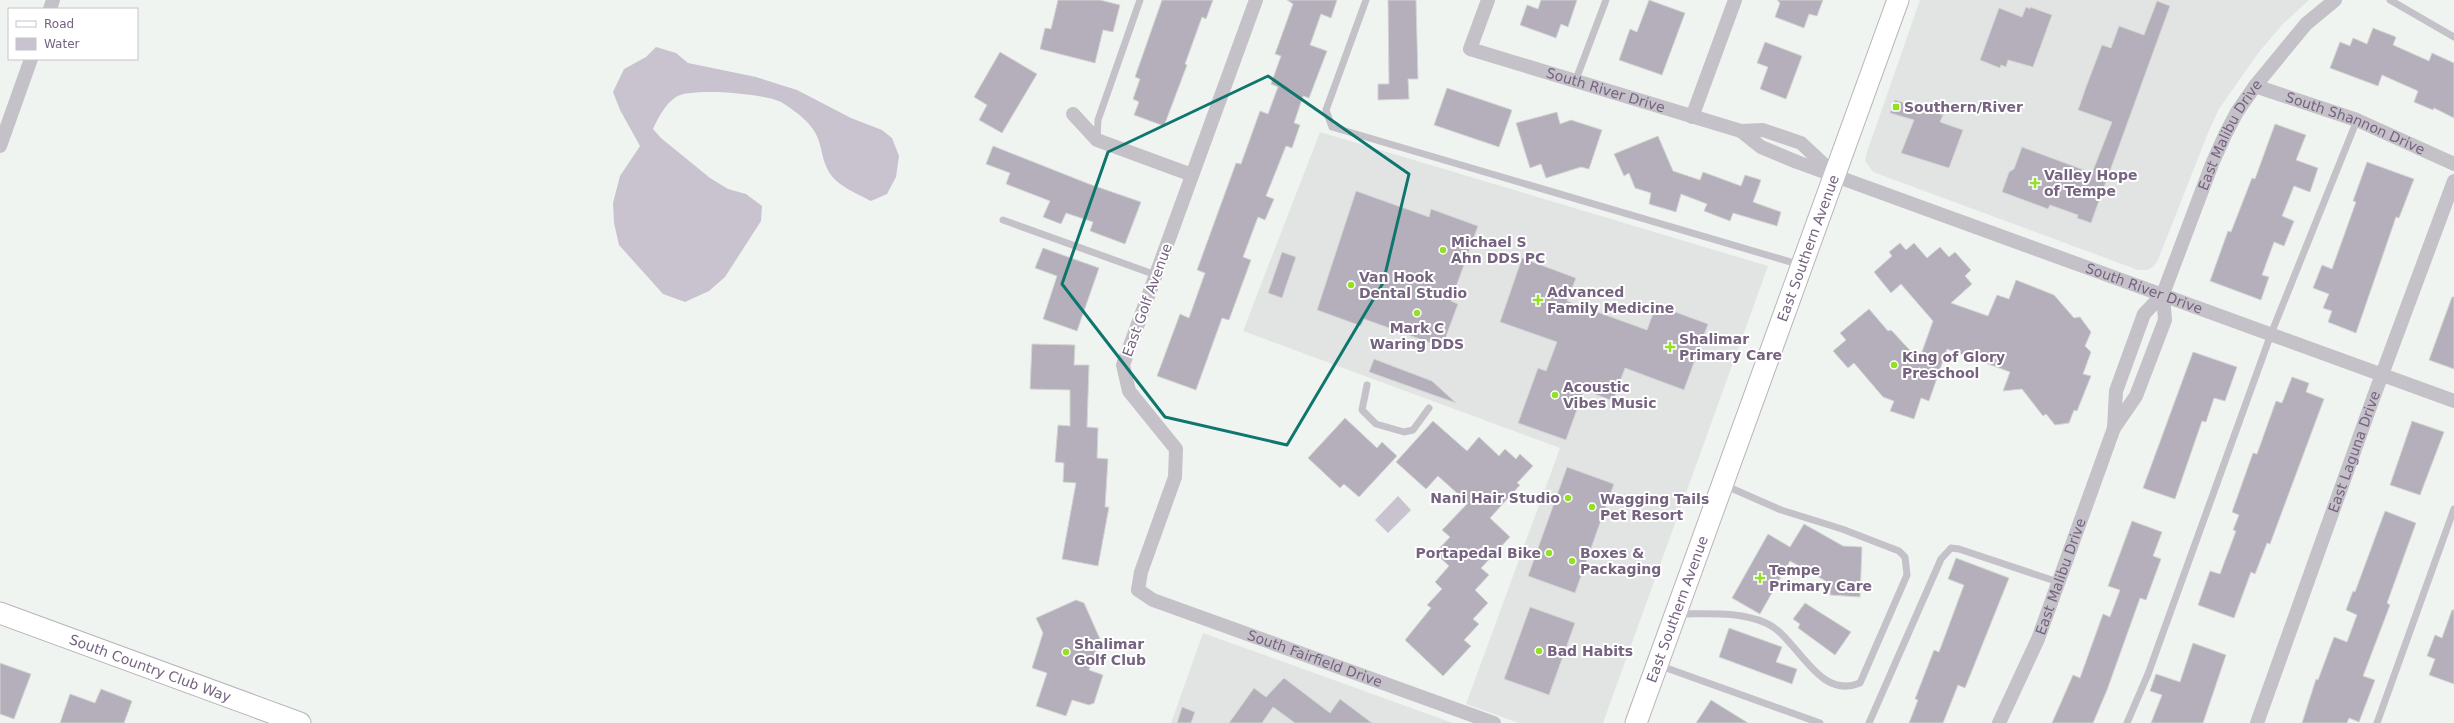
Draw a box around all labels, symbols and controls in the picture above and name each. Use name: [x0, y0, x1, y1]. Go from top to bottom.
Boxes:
legend: [8, 8, 138, 60]
text: Road: [44, 17, 74, 31]
text: Water: [44, 37, 80, 51]
street label: South River Drive: [1544, 65, 1667, 116]
street label: East Malibu Drive: [2195, 76, 2265, 192]
street label: South Shannon Drive: [2284, 89, 2427, 158]
place label: Southern/River: [1904, 99, 2023, 115]
marker: Southern/River: [1891, 102, 1901, 112]
place label: Valley Hope of Tempe: [2044, 167, 2137, 199]
street label: East Southern Avenue: [1774, 173, 1842, 324]
marker: Valley Hope of Tempe: [2029, 177, 2041, 189]
place label: Michael S Ahn DDS PC: [1451, 234, 1545, 266]
street label: East Golf Avenue: [1119, 241, 1175, 359]
marker: Michael S Ahn DDS PC: [1438, 245, 1448, 255]
street label: South River Drive: [2083, 260, 2205, 317]
place label: Van Hook Dental Studio: [1359, 269, 1467, 301]
marker: Van Hook Dental Studio: [1346, 280, 1356, 290]
place label: Advanced Family Medicine: [1547, 284, 1674, 316]
marker: Advanced Family Medicine: [1532, 294, 1544, 306]
marker: Mark C Waring DDS: [1412, 308, 1422, 318]
place label: Mark C Waring DDS: [1370, 320, 1464, 352]
place label: Shalimar Primary Care: [1679, 331, 1782, 363]
marker: Shalimar Primary Care: [1664, 341, 1676, 353]
place label: King of Glory Preschool: [1902, 349, 2005, 381]
marker: King of Glory Preschool: [1889, 360, 1899, 370]
place label: Acoustic Vibes Music: [1563, 379, 1656, 411]
street label: East Laguna Drive: [2325, 389, 2383, 515]
marker: Acoustic Vibes Music: [1550, 390, 1560, 400]
place label: Nani Hair Studio: [1430, 490, 1560, 506]
place label: Wagging Tails Pet Resort: [1600, 491, 1709, 523]
marker: Nani Hair Studio: [1563, 493, 1573, 503]
marker: Wagging Tails Pet Resort: [1587, 502, 1597, 512]
street label: East Malibu Drive: [2032, 516, 2089, 637]
street label: East Southern Avenue: [1643, 534, 1711, 685]
place label: Portapedal Bike: [1416, 545, 1541, 561]
place label: Boxes & Packaging: [1580, 545, 1661, 577]
marker: Portapedal Bike: [1544, 548, 1554, 558]
marker: Boxes & Packaging: [1567, 556, 1577, 566]
place label: Tempe Primary Care: [1769, 562, 1872, 594]
marker: Tempe Primary Care: [1754, 572, 1766, 584]
street label: South Fairfield Drive: [1245, 627, 1384, 690]
street label: South Country Club Way: [67, 631, 233, 705]
place label: Shalimar Golf Club: [1074, 636, 1146, 668]
place label: Bad Habits: [1547, 643, 1633, 659]
marker: Bad Habits: [1534, 646, 1544, 656]
marker: Shalimar Golf Club: [1061, 647, 1071, 657]

